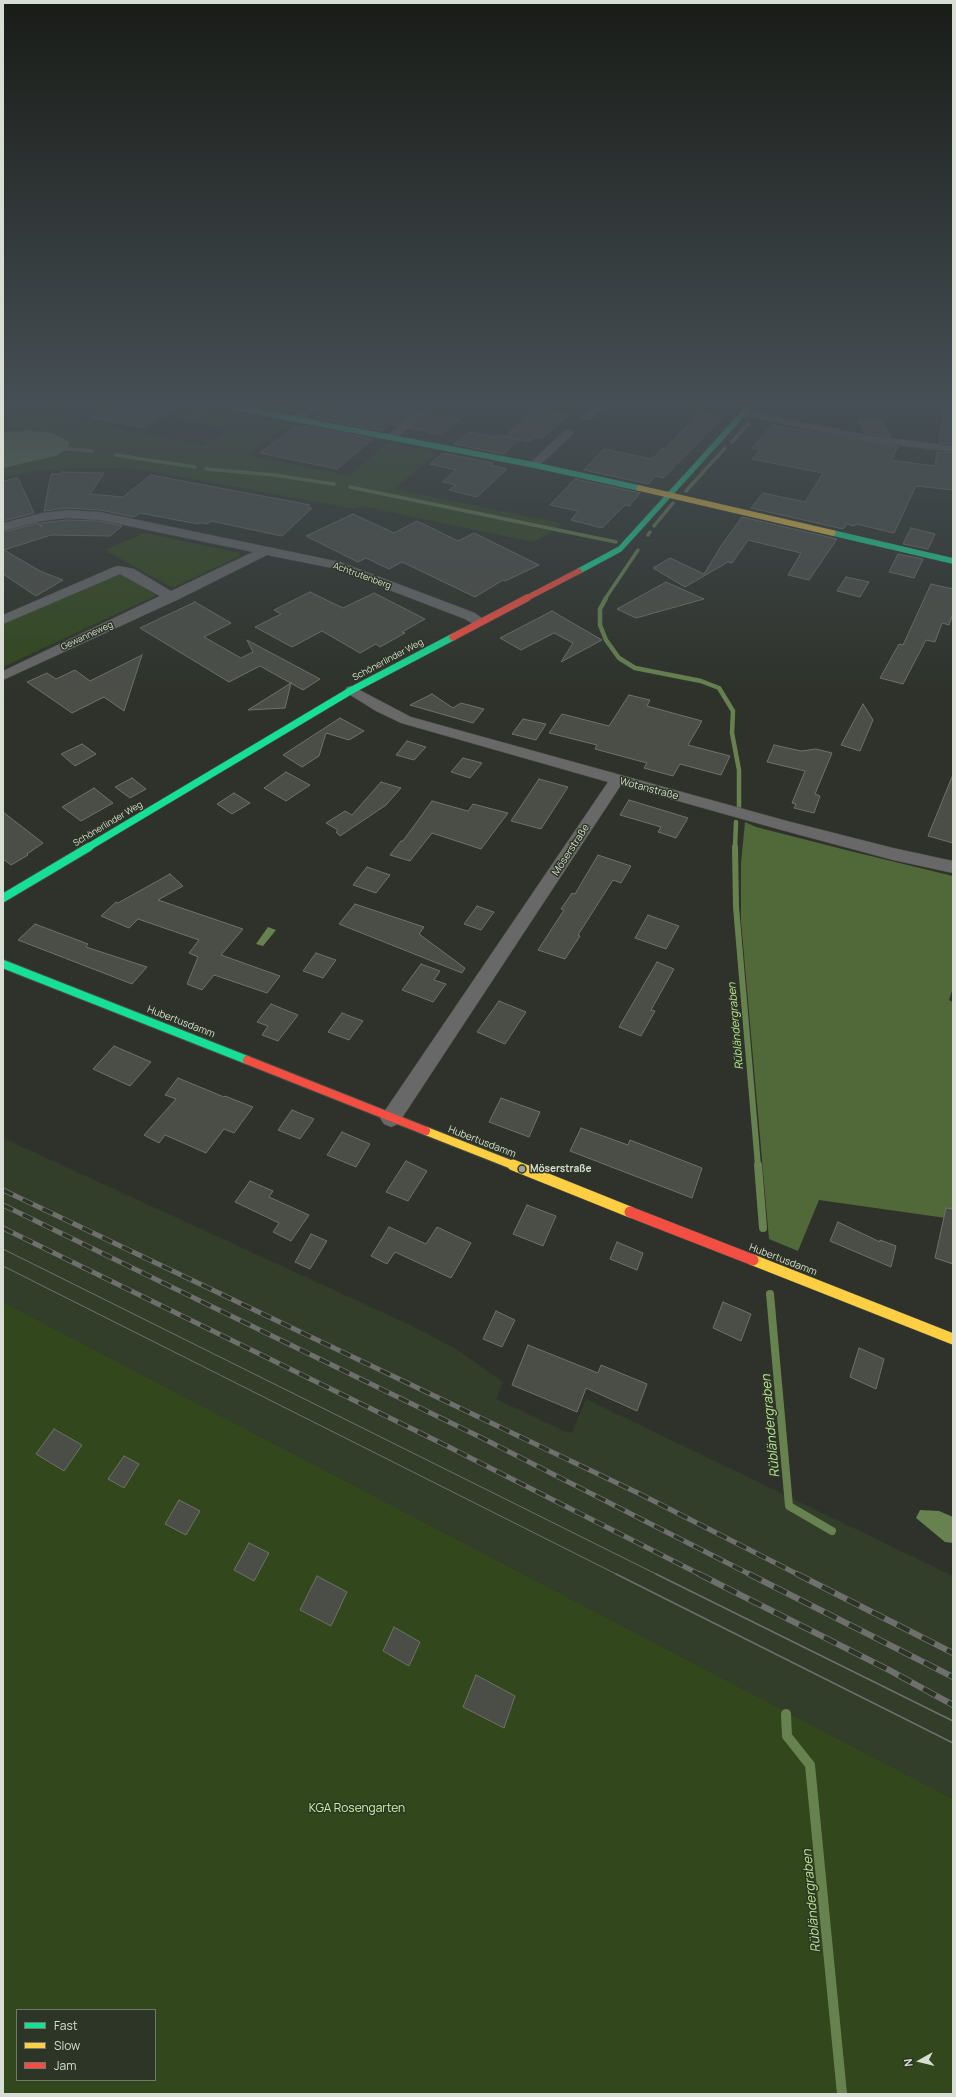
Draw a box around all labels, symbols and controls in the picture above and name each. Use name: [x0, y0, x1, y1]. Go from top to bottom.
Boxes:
street label: Achtrutenberg: [331, 560, 393, 592]
street label: Gewanneweg: [59, 619, 115, 653]
street label: Schönerlinder Weg: [351, 637, 425, 683]
street label: Wotanstraße: [618, 775, 680, 803]
street label: Schönerlinder Weg: [72, 799, 144, 849]
street label: Möserstraße: [550, 822, 592, 878]
water label: Rübländergraben: [726, 982, 746, 1070]
street label: Hubertusdamm: [145, 1004, 217, 1040]
street label: Hubertusdamm: [446, 1124, 518, 1160]
place label: Möserstraße: [530, 1163, 592, 1175]
marker: Möserstraße: [517, 1164, 527, 1174]
street label: Hubertusdamm: [747, 1242, 819, 1278]
water label: Rübländergraben: [759, 1374, 783, 1478]
park label: KGA Rosengarten: [309, 1802, 405, 1816]
water label: Rübländergraben: [800, 1849, 824, 1953]
legend: [16, 2009, 156, 2081]
text: Fast: [54, 2017, 78, 2034]
text: Slow: [54, 2037, 80, 2054]
north arrow: [900, 2041, 940, 2081]
text: Jam: [54, 2057, 76, 2074]
text: N: [900, 2058, 916, 2068]

